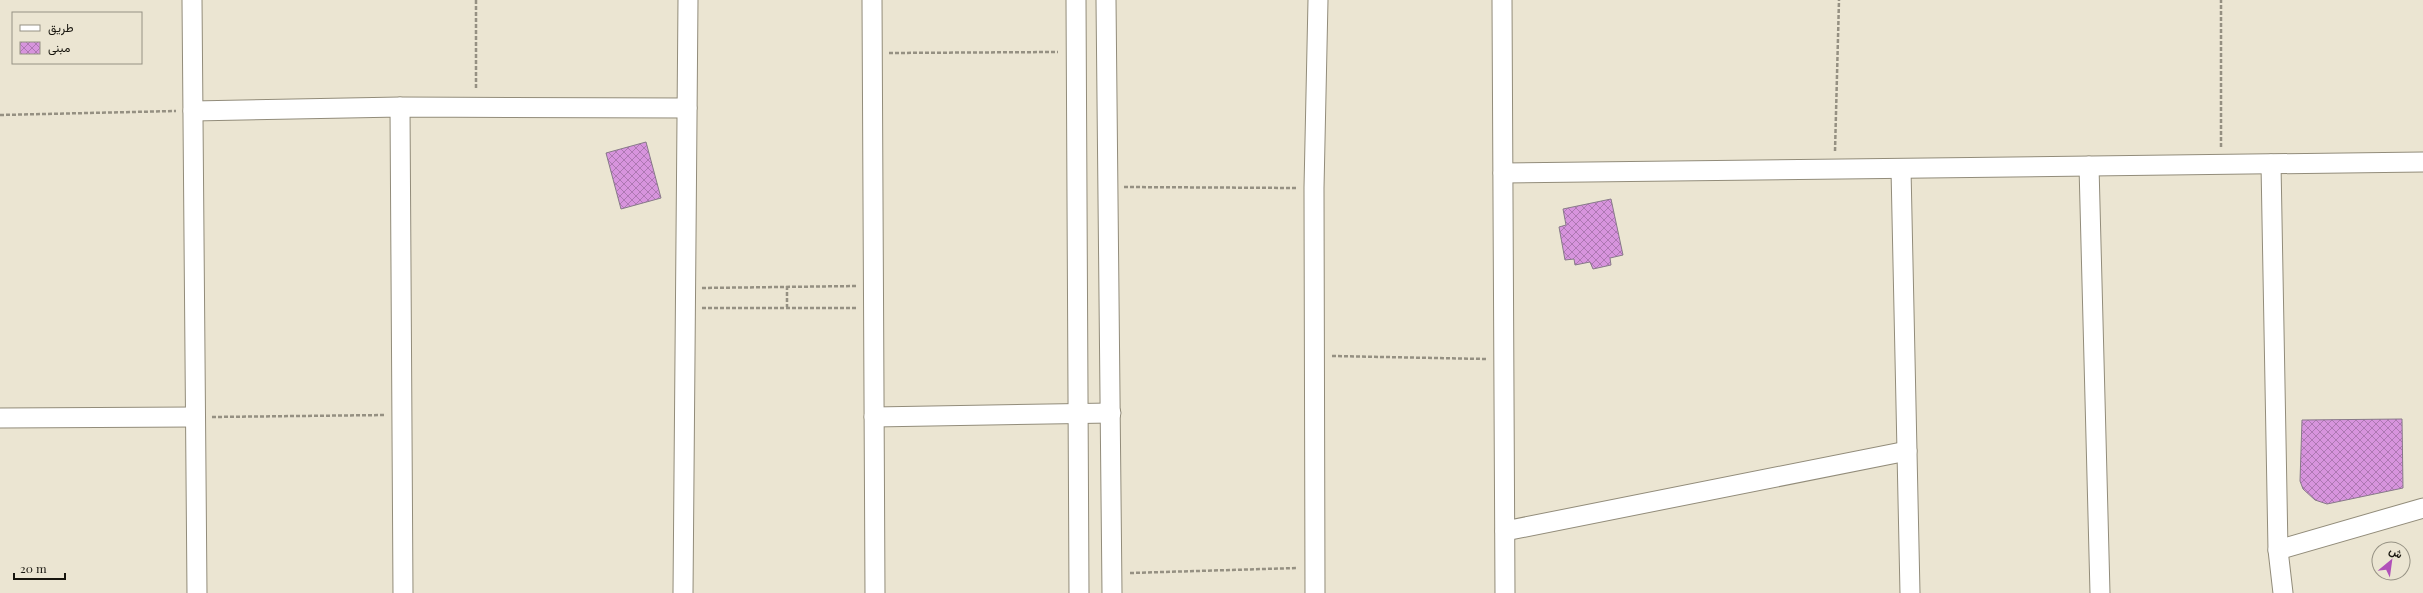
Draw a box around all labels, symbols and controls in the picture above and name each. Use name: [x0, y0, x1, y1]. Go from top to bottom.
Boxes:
legend: [12, 12, 142, 64]
text: طريق: [48, 19, 74, 36]
text: مبنى: [48, 39, 70, 56]
north arrow: [2371, 541, 2411, 581]
text: ش: [2387, 542, 2406, 562]
scale bar: [14, 555, 65, 581]
text: 20 m: [20, 560, 47, 576]

